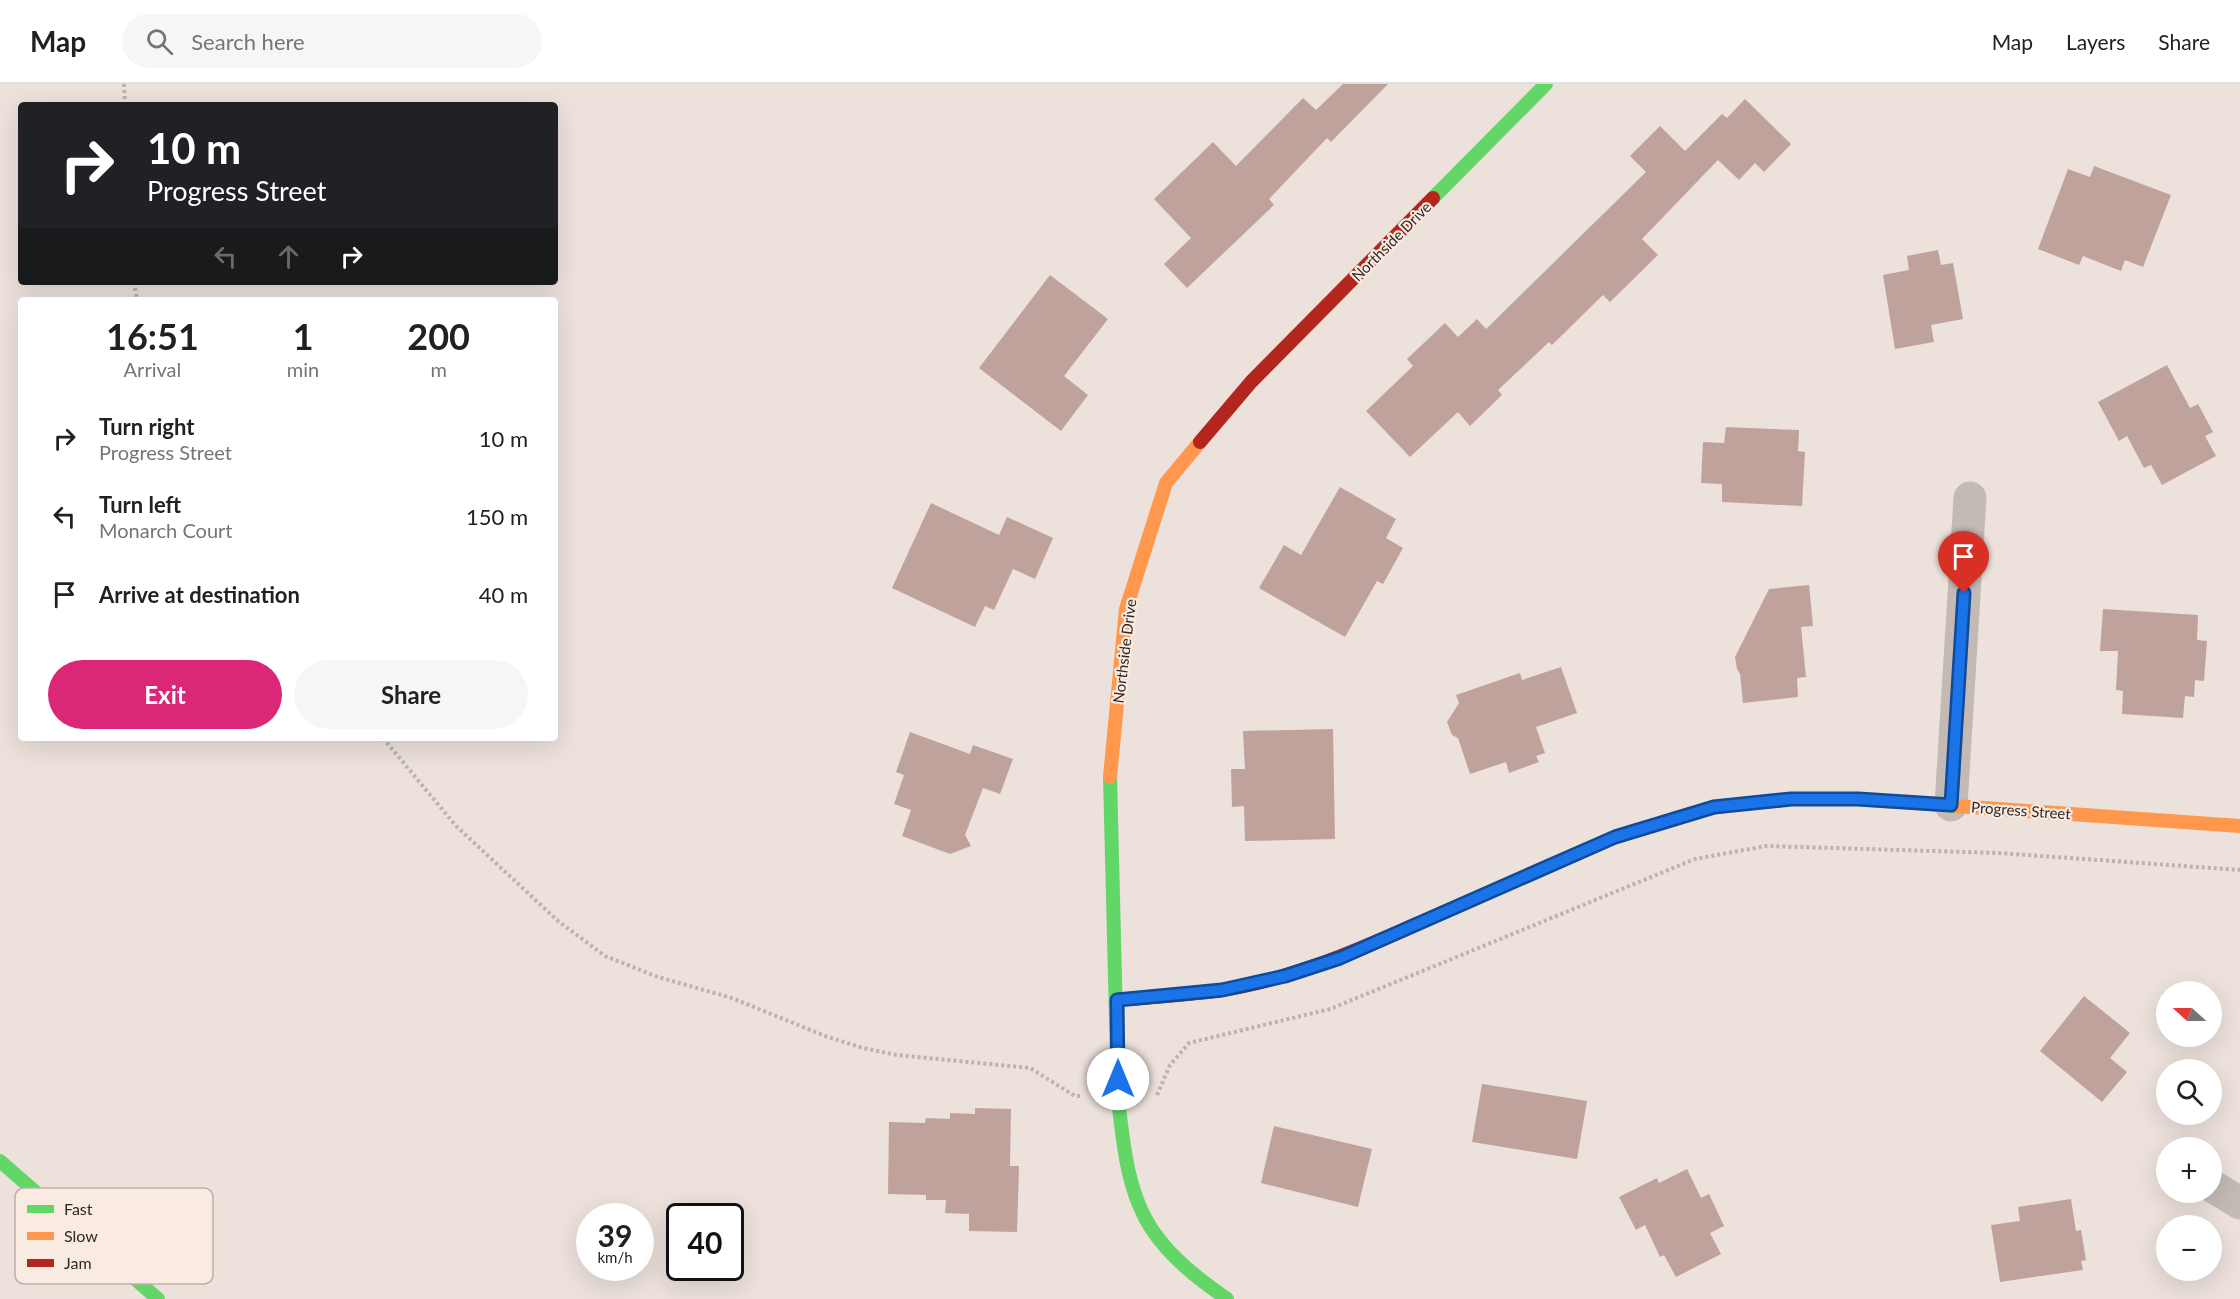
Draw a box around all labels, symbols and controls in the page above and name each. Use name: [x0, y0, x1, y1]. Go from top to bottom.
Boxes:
search box: [122, 14, 542, 68]
text: Map: [30, 24, 86, 58]
icon: search: [143, 25, 176, 58]
text: Search here: [191, 28, 305, 55]
text: Map: [1992, 29, 2033, 54]
text: Layers: [2066, 29, 2125, 54]
text: Share: [2158, 29, 2210, 54]
text: 10 m: [147, 123, 241, 173]
icon: right: [48, 126, 126, 204]
text: Progress Street: [147, 174, 326, 207]
street label: Northside Drive: [1348, 197, 1435, 284]
icon: left: [209, 240, 242, 273]
icon: ahead: [272, 240, 305, 273]
icon: right: [335, 240, 368, 273]
text: 16:51: [106, 314, 199, 358]
text: 1: [293, 314, 314, 358]
text: 200: [407, 314, 470, 358]
text: Arrival: [124, 357, 181, 381]
text: min: [287, 357, 319, 381]
text: m: [430, 357, 447, 381]
text: Turn right: [99, 413, 194, 440]
icon: right: [48, 422, 81, 455]
text: 10 m: [479, 425, 528, 452]
text: Progress Street: [99, 440, 232, 464]
text: Turn left: [99, 491, 181, 518]
icon: left: [48, 500, 81, 533]
text: 150 m: [466, 503, 528, 530]
text: Monarch Court: [99, 518, 233, 542]
pin: [1938, 531, 1989, 593]
icon: arrive: [1947, 540, 1980, 573]
icon: arrive: [48, 578, 81, 611]
text: Arrive at destination: [99, 581, 300, 608]
text: 40 m: [479, 581, 528, 608]
street label: Northside Drive: [1109, 598, 1139, 704]
button: Exit: [48, 660, 282, 729]
button: Share: [294, 660, 528, 729]
street label: Progress Street: [1971, 798, 2072, 822]
north arrow: [2156, 981, 2222, 1047]
map controls: [2156, 981, 2222, 1281]
position arrow: [1086, 1047, 1150, 1111]
button: search: [2156, 1059, 2222, 1125]
button: +: [2156, 1137, 2222, 1203]
legend: [15, 1188, 213, 1284]
text: Fast: [64, 1199, 93, 1218]
speed limit sign: 40: [666, 1203, 744, 1281]
button: −: [2156, 1215, 2222, 1281]
text: 39: [598, 1217, 632, 1253]
text: Slow: [64, 1226, 98, 1245]
text: km/h: [597, 1248, 633, 1266]
text: Jam: [64, 1253, 92, 1272]

